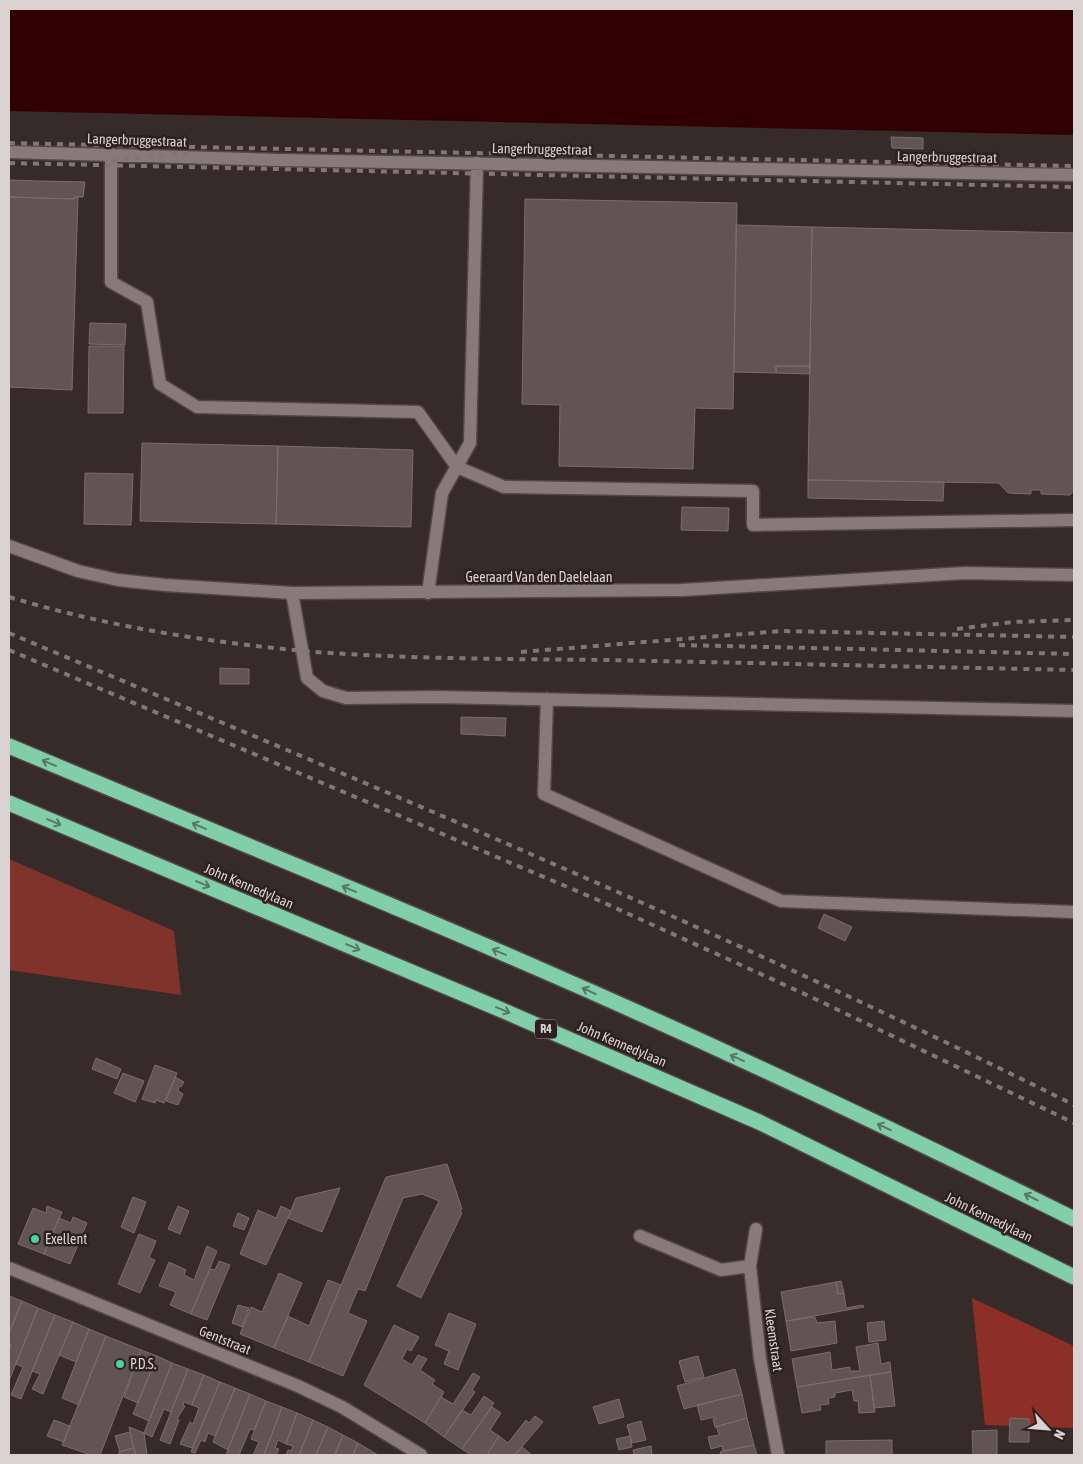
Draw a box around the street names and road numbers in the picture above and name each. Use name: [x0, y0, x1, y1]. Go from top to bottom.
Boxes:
street label: Langerbruggestraat: [87, 130, 187, 150]
street label: Langerbruggestraat: [492, 140, 592, 158]
street label: Langerbruggestraat: [897, 148, 997, 166]
street label: Geeraard Van den Daelelaan: [465, 569, 613, 585]
street label: John Kennedylaan: [202, 860, 296, 912]
street label: John Kennedylaan: [575, 1018, 669, 1070]
road number: R4: [535, 1020, 557, 1038]
street label: John Kennedylaan: [943, 1189, 1035, 1245]
street label: Kleemstraat: [762, 1308, 786, 1372]
street label: Gentstraat: [197, 1322, 253, 1358]

